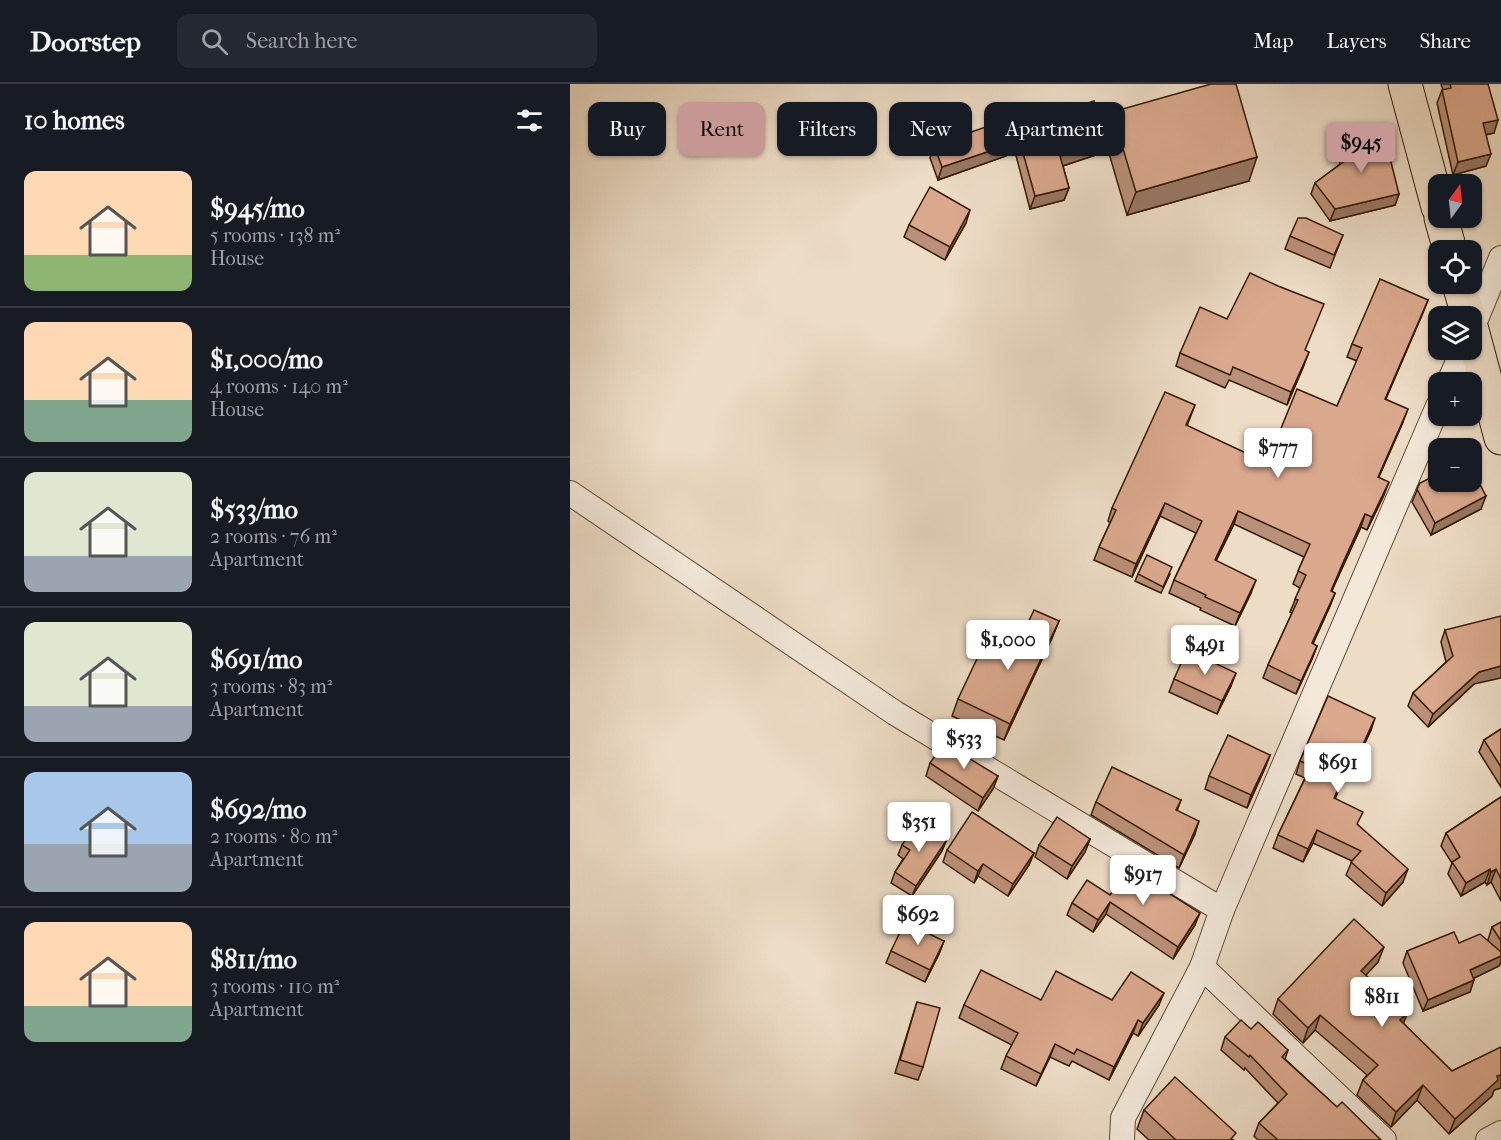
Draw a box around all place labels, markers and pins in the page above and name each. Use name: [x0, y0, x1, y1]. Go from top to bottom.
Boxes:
pin: $945: [1325, 123, 1397, 174]
pin: $777: [1242, 428, 1314, 479]
pin: $1,000: [959, 620, 1057, 671]
pin: $491: [1169, 625, 1241, 676]
pin: $533: [928, 719, 1000, 770]
pin: $691: [1302, 743, 1374, 794]
pin: $351: [883, 802, 955, 853]
pin: $917: [1107, 855, 1179, 906]
pin: $692: [882, 895, 954, 946]
pin: $811: [1346, 977, 1418, 1028]

